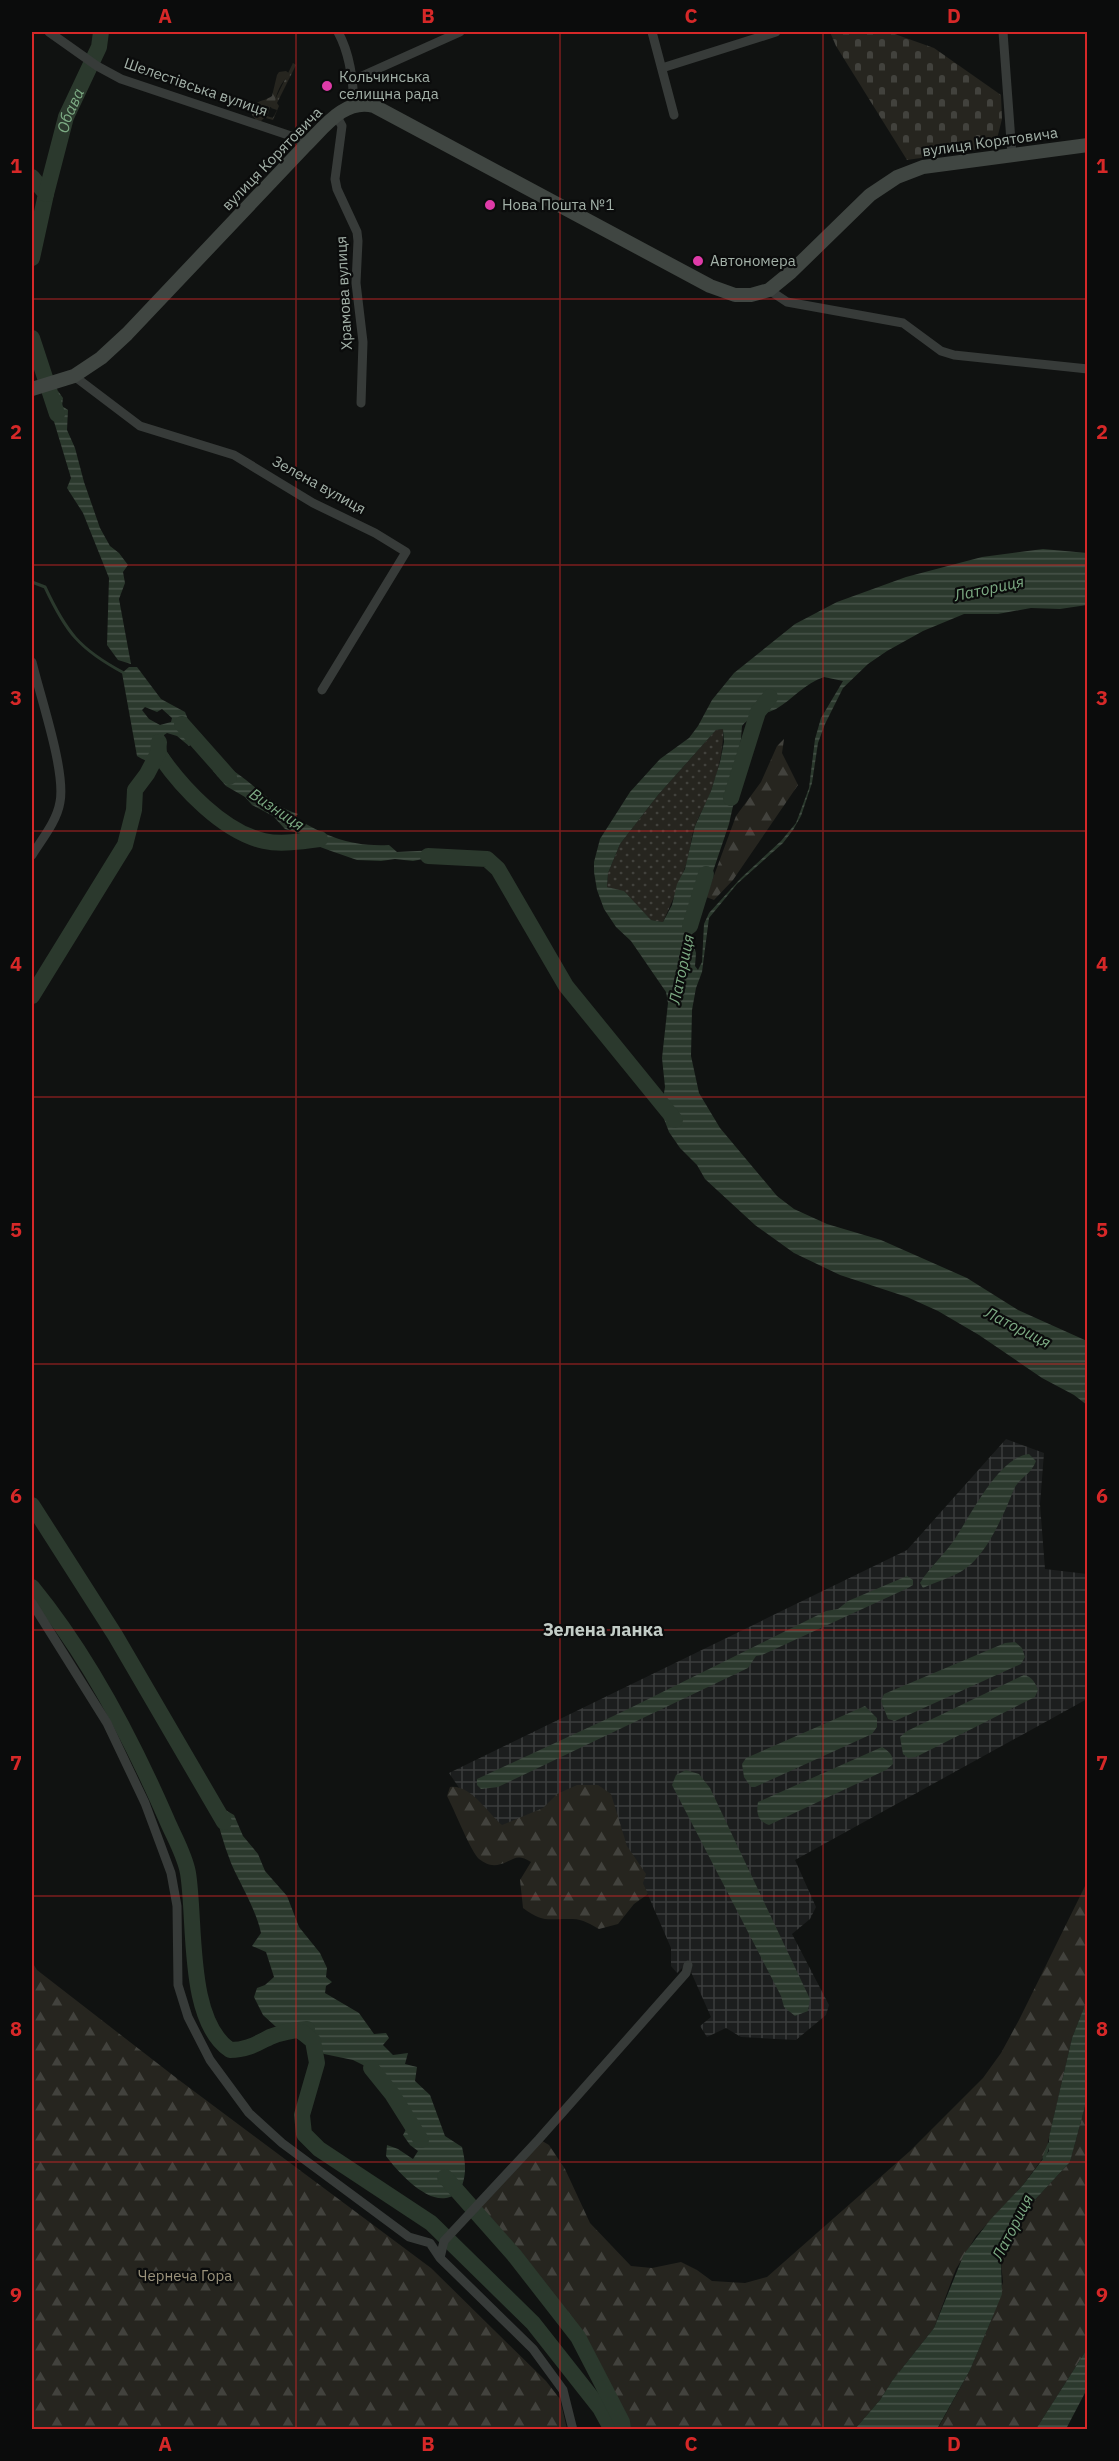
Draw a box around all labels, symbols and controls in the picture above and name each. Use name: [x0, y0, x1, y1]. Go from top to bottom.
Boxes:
text: A: [158, 2, 172, 29]
text: B: [421, 2, 435, 29]
text: C: [684, 2, 698, 29]
text: D: [947, 2, 961, 29]
street label: Шелестівська вулиця: [122, 53, 271, 120]
place label: Кольчинська селищна рада: [339, 67, 439, 103]
marker: Кольчинська селищна рада: [320, 79, 334, 93]
water label: Обава: [52, 85, 88, 135]
street label: вулиця Корятовича: [217, 103, 326, 214]
street label: вулиця Корятовича: [921, 123, 1059, 160]
text: 1: [10, 152, 22, 179]
text: 1: [1096, 152, 1108, 179]
place label: Нова Пошта №1: [502, 195, 614, 214]
marker: Нова Пошта №1: [483, 198, 497, 212]
street label: Храмова вулиця: [331, 235, 356, 351]
place label: Автономера: [710, 251, 796, 270]
marker: Автономера: [691, 254, 705, 268]
text: 2: [10, 418, 22, 445]
text: 2: [1096, 418, 1108, 445]
street label: Зелена вулиця: [269, 451, 369, 518]
water label: Латориця: [951, 571, 1026, 605]
text: 3: [10, 684, 22, 711]
text: 3: [1096, 684, 1108, 711]
water label: Визниця: [246, 783, 308, 835]
water label: Латориця: [664, 932, 698, 1007]
text: 4: [10, 950, 22, 977]
text: 4: [1096, 950, 1108, 977]
text: 5: [10, 1216, 22, 1243]
text: 5: [1096, 1216, 1108, 1243]
water label: Латориця: [981, 1302, 1054, 1352]
text: 6: [10, 1482, 22, 1509]
text: 6: [1096, 1482, 1108, 1509]
district label: Зелена ланка: [543, 1618, 663, 1641]
text: 7: [10, 1749, 22, 1776]
text: 7: [1096, 1749, 1108, 1776]
text: 8: [10, 2015, 22, 2042]
text: 8: [1096, 2015, 1108, 2042]
water label: Латориця: [987, 2191, 1037, 2264]
park label: Чернеча Гора: [138, 2266, 232, 2285]
text: 9: [10, 2281, 22, 2308]
text: 9: [1096, 2281, 1108, 2308]
text: A: [158, 2430, 172, 2457]
text: B: [421, 2430, 435, 2457]
text: C: [684, 2430, 698, 2457]
text: D: [947, 2430, 961, 2457]

